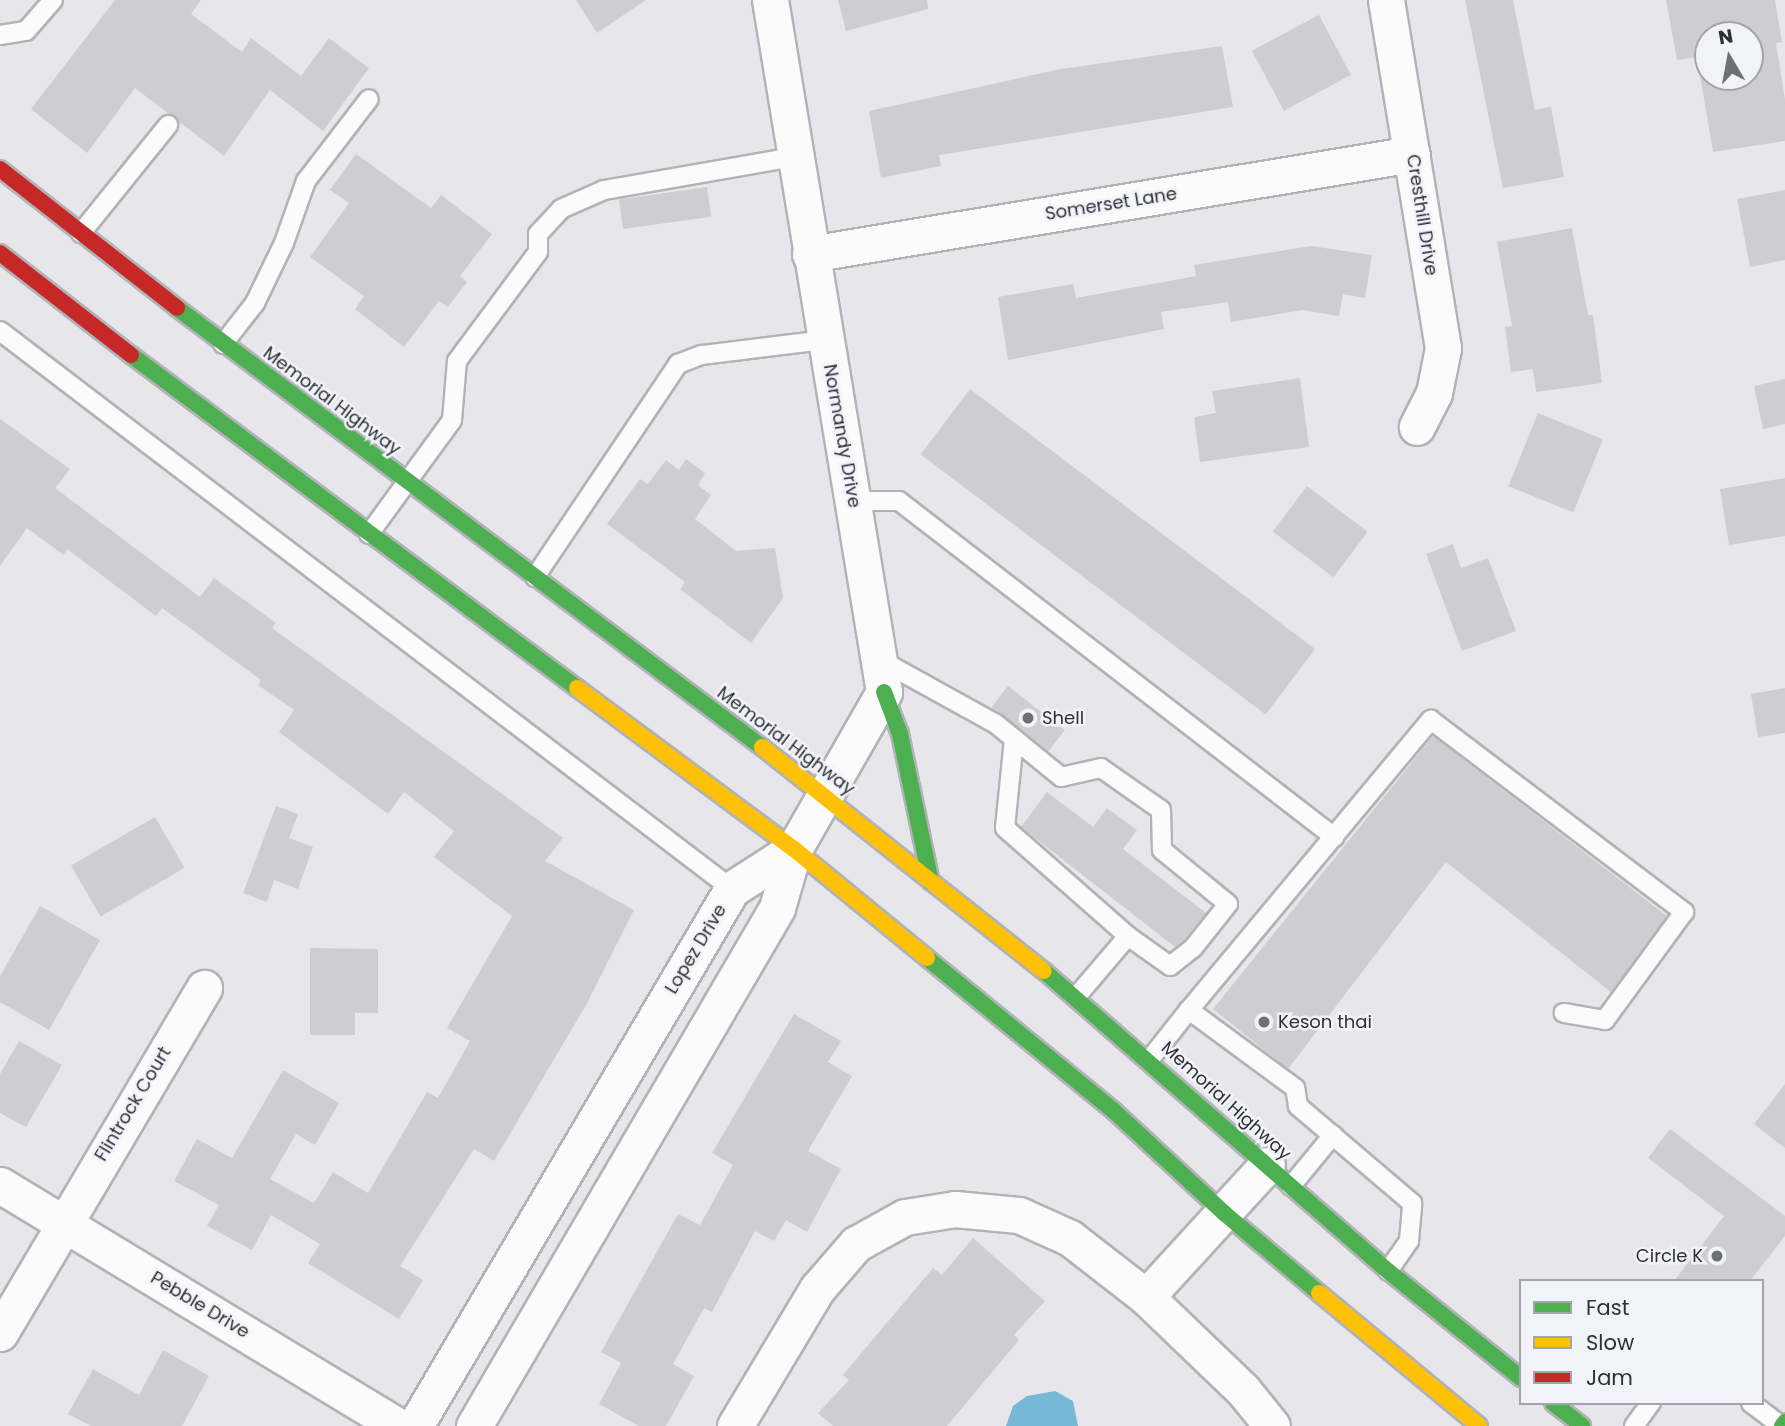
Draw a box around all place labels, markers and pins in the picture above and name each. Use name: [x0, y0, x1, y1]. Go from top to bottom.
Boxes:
place label: Shell: [1042, 707, 1084, 729]
marker: Shell: [1020, 710, 1036, 726]
place label: Keson thai: [1278, 1011, 1372, 1033]
marker: Keson thai: [1256, 1014, 1272, 1030]
place label: Circle K: [1636, 1245, 1703, 1267]
marker: Circle K: [1709, 1248, 1725, 1264]

